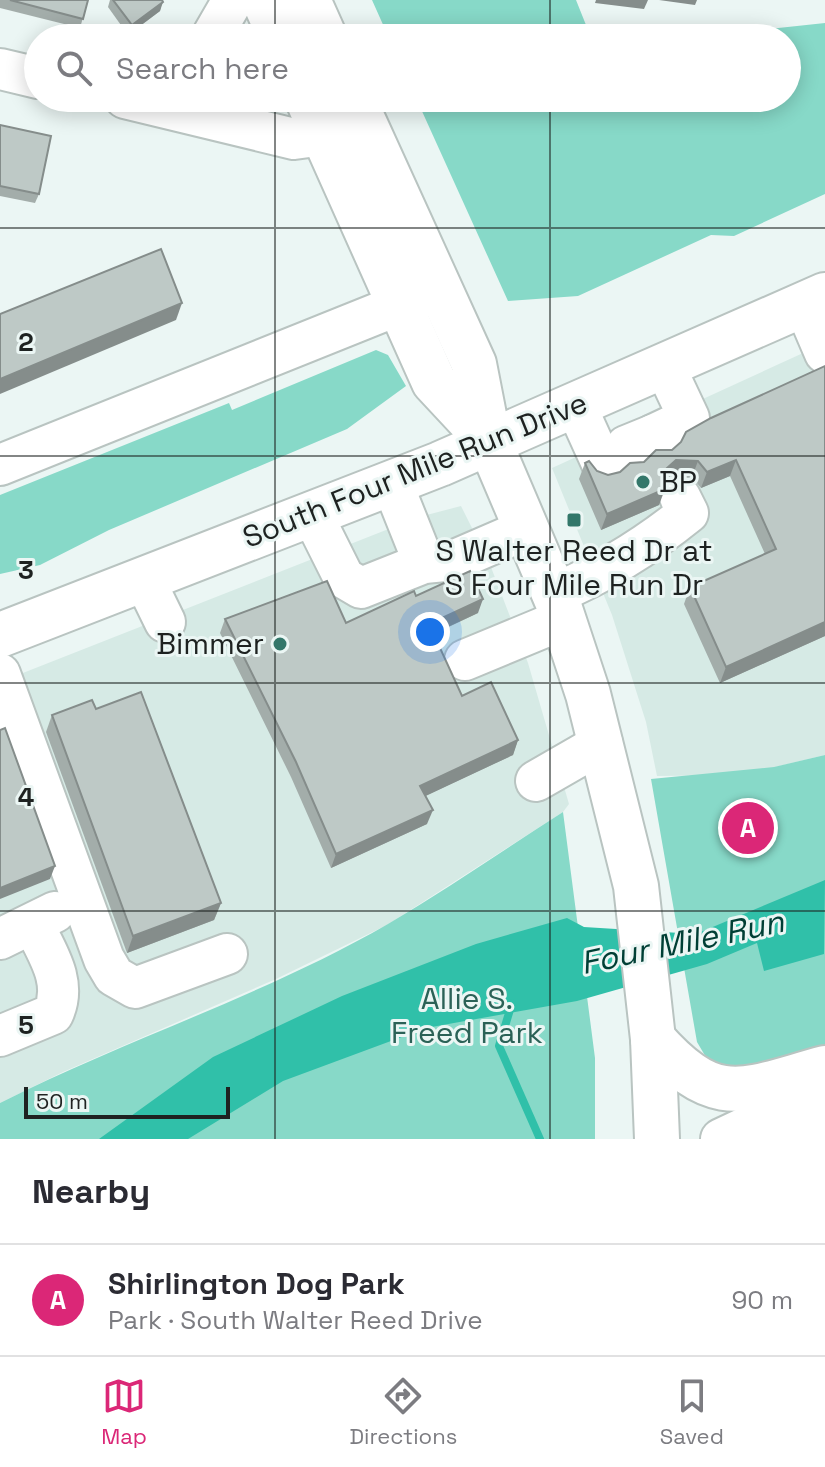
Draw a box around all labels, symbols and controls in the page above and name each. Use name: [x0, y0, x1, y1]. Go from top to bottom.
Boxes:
search box: [24, 24, 801, 112]
icon: search: [52, 46, 96, 90]
text: Search here: [116, 49, 289, 88]
text: 2: [18, 325, 34, 359]
street label: South Four Mile Run Drive: [237, 382, 593, 557]
place label: BP: [659, 462, 697, 501]
marker: BP: [634, 473, 652, 491]
marker: S Walter Reed Dr at S Four Mile Run Dr: [565, 511, 583, 529]
place label: S Walter Reed Dr at S Four Mile Run Dr: [436, 531, 712, 604]
text: 3: [18, 553, 34, 587]
your location: [410, 612, 450, 652]
place label: Bimmer: [156, 624, 264, 663]
marker: Bimmer: [271, 635, 289, 653]
text: 4: [18, 780, 34, 814]
pin: A: [722, 798, 774, 858]
water label: Four Mile Run: [577, 901, 789, 983]
park label: Allie S. Freed Park: [391, 979, 543, 1052]
text: 5: [18, 1008, 34, 1042]
scale bar: [24, 1083, 230, 1119]
text: 50 m: [36, 1087, 88, 1115]
text: Nearby: [32, 1170, 150, 1213]
text: Shirlington Dog Park: [108, 1264, 405, 1303]
text: A: [50, 1283, 66, 1317]
text: 90 m: [731, 1283, 793, 1317]
text: Park · South Walter Reed Drive: [108, 1303, 483, 1337]
tab: Map: [101, 1374, 147, 1450]
tab: Directions: [349, 1374, 457, 1450]
tab: Saved: [660, 1374, 724, 1450]

